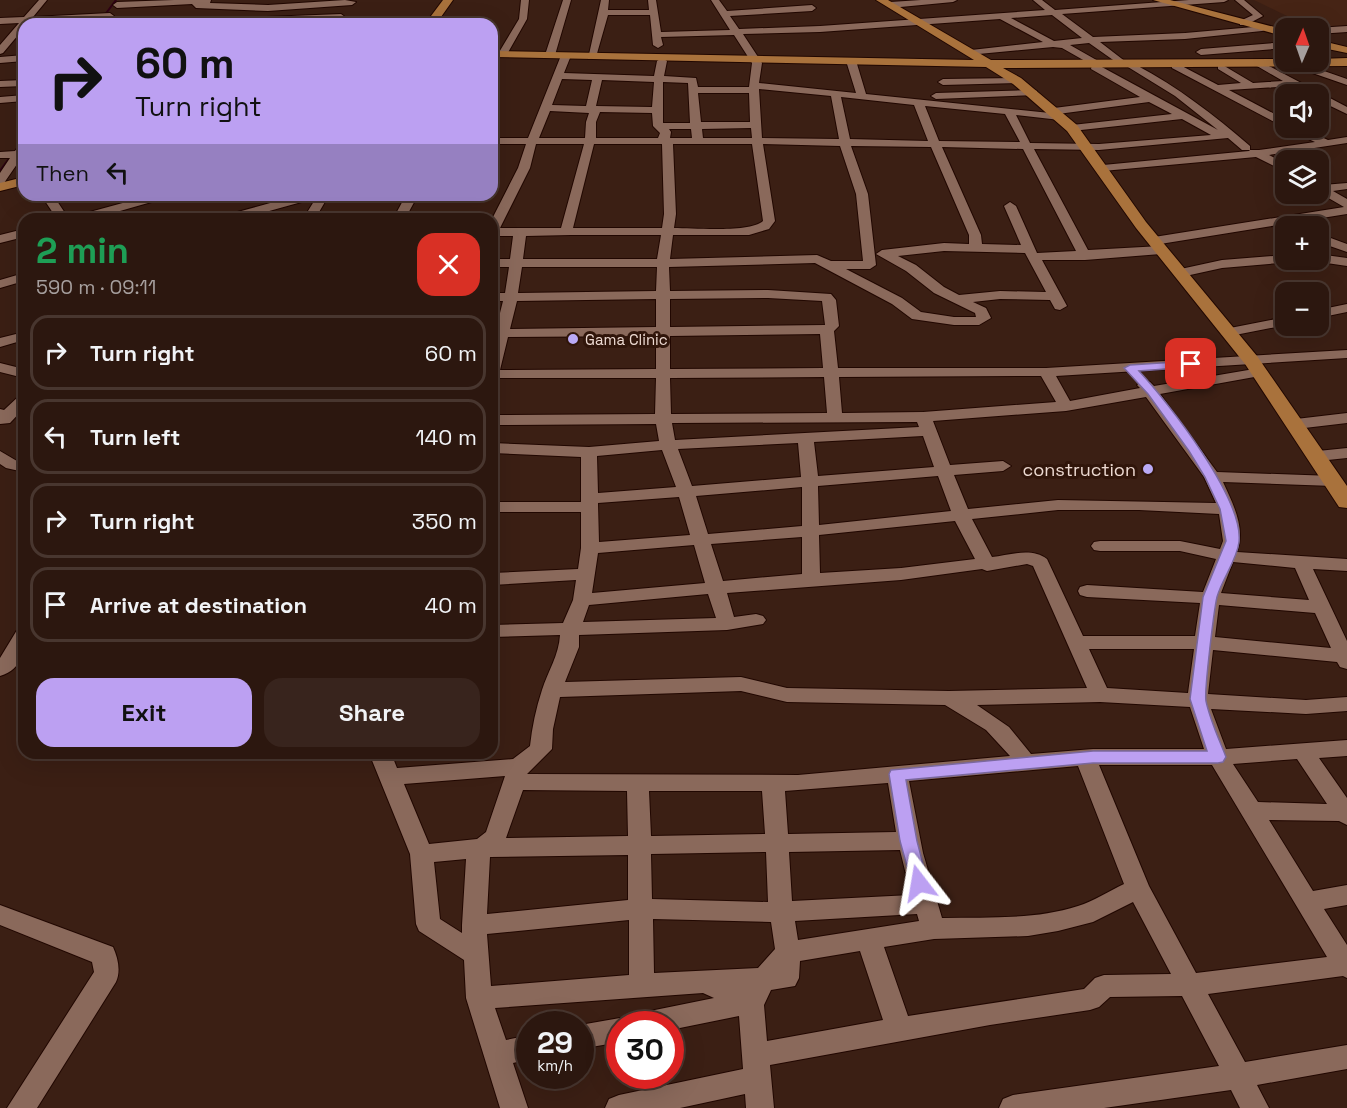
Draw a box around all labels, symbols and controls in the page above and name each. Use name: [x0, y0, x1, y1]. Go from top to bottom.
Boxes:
north arrow: [1275, 18, 1329, 72]
map controls: [1275, 18, 1329, 336]
text: 60 m: [135, 37, 235, 90]
icon: right: [36, 42, 114, 120]
button: sound: [1275, 84, 1329, 138]
text: Turn right: [135, 89, 262, 124]
button: layers: [1275, 150, 1329, 204]
icon: left: [101, 156, 134, 189]
text: Then: [36, 159, 89, 187]
button: +: [1275, 216, 1329, 270]
text: 2 min: [36, 228, 129, 274]
button: close: [417, 233, 480, 296]
text: 590 m · 09:11: [36, 274, 156, 300]
button: −: [1275, 282, 1329, 336]
place label: Gama Clinic: [585, 330, 668, 349]
marker: Gama Clinic: [566, 332, 580, 346]
icon: right: [39, 336, 72, 369]
pin: [1165, 338, 1216, 389]
text: Turn right: [90, 339, 195, 367]
text: 60 m: [425, 339, 477, 367]
icon: arrive: [1174, 347, 1207, 380]
icon: left: [39, 420, 72, 453]
text: Turn left: [90, 423, 180, 451]
text: 140 m: [415, 423, 477, 451]
place label: construction: [1022, 458, 1136, 481]
marker: construction: [1141, 462, 1155, 476]
icon: right: [39, 504, 72, 537]
text: Turn right: [90, 507, 195, 535]
text: 350 m: [412, 507, 477, 535]
icon: arrive: [39, 588, 72, 621]
text: Arrive at destination: [90, 591, 307, 619]
text: 40 m: [425, 591, 477, 619]
button: Exit: [36, 678, 252, 747]
button: Share: [264, 678, 480, 747]
position arrow: [887, 851, 951, 915]
speed limit sign: 30: [606, 1011, 684, 1089]
text: 29: [537, 1023, 573, 1062]
text: km/h: [537, 1056, 573, 1075]

